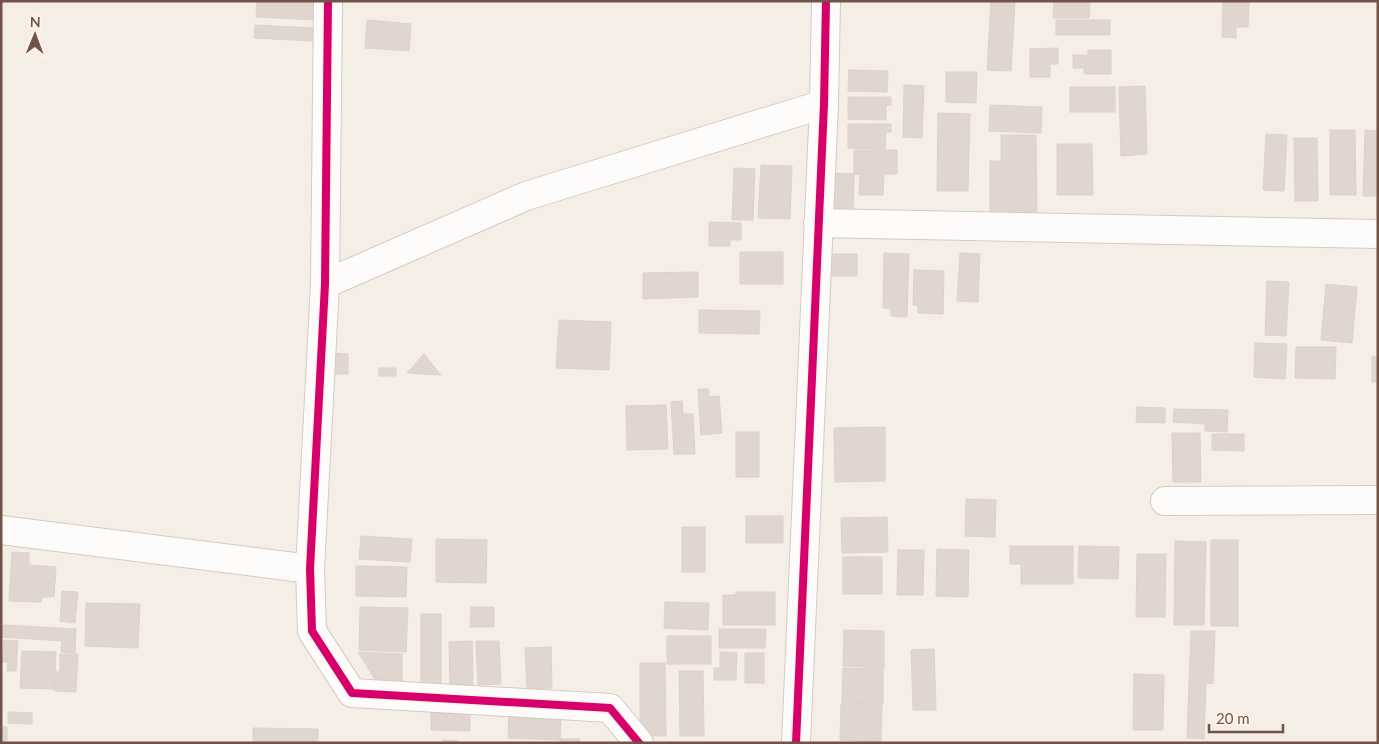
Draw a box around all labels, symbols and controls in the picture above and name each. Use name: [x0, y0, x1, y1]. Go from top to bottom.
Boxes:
north arrow: [10, 10, 60, 60]
text: N: [30, 13, 41, 30]
scale bar: [1209, 702, 1283, 734]
text: 20 m: [1216, 709, 1250, 727]

